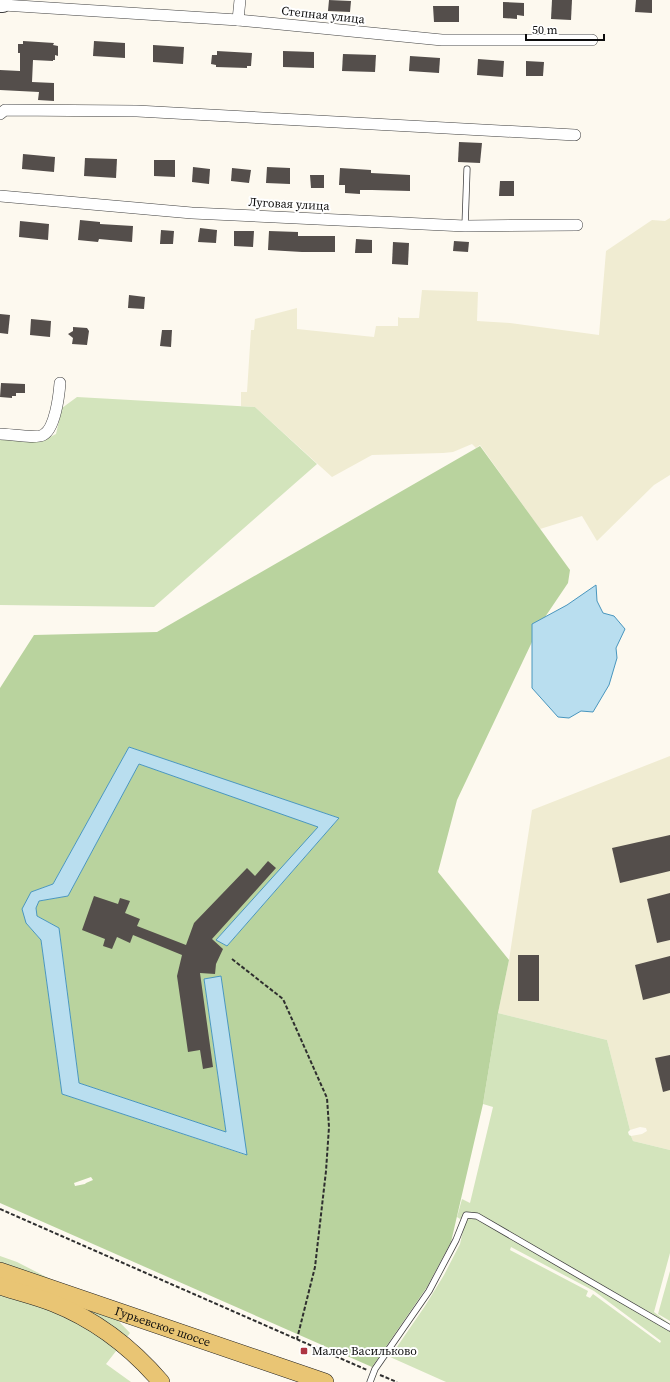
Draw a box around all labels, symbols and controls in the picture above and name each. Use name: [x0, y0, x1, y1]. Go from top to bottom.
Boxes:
street label: Степная улица: [281, 3, 366, 27]
scale bar: [526, 16, 604, 42]
text: 50 m: [532, 22, 558, 38]
street label: Луговая улица: [248, 194, 331, 214]
street label: Гурьевское шоссе: [113, 1303, 213, 1350]
place label: Малое Васильково: [312, 1343, 417, 1359]
marker: Малое Васильково: [299, 1346, 309, 1356]

